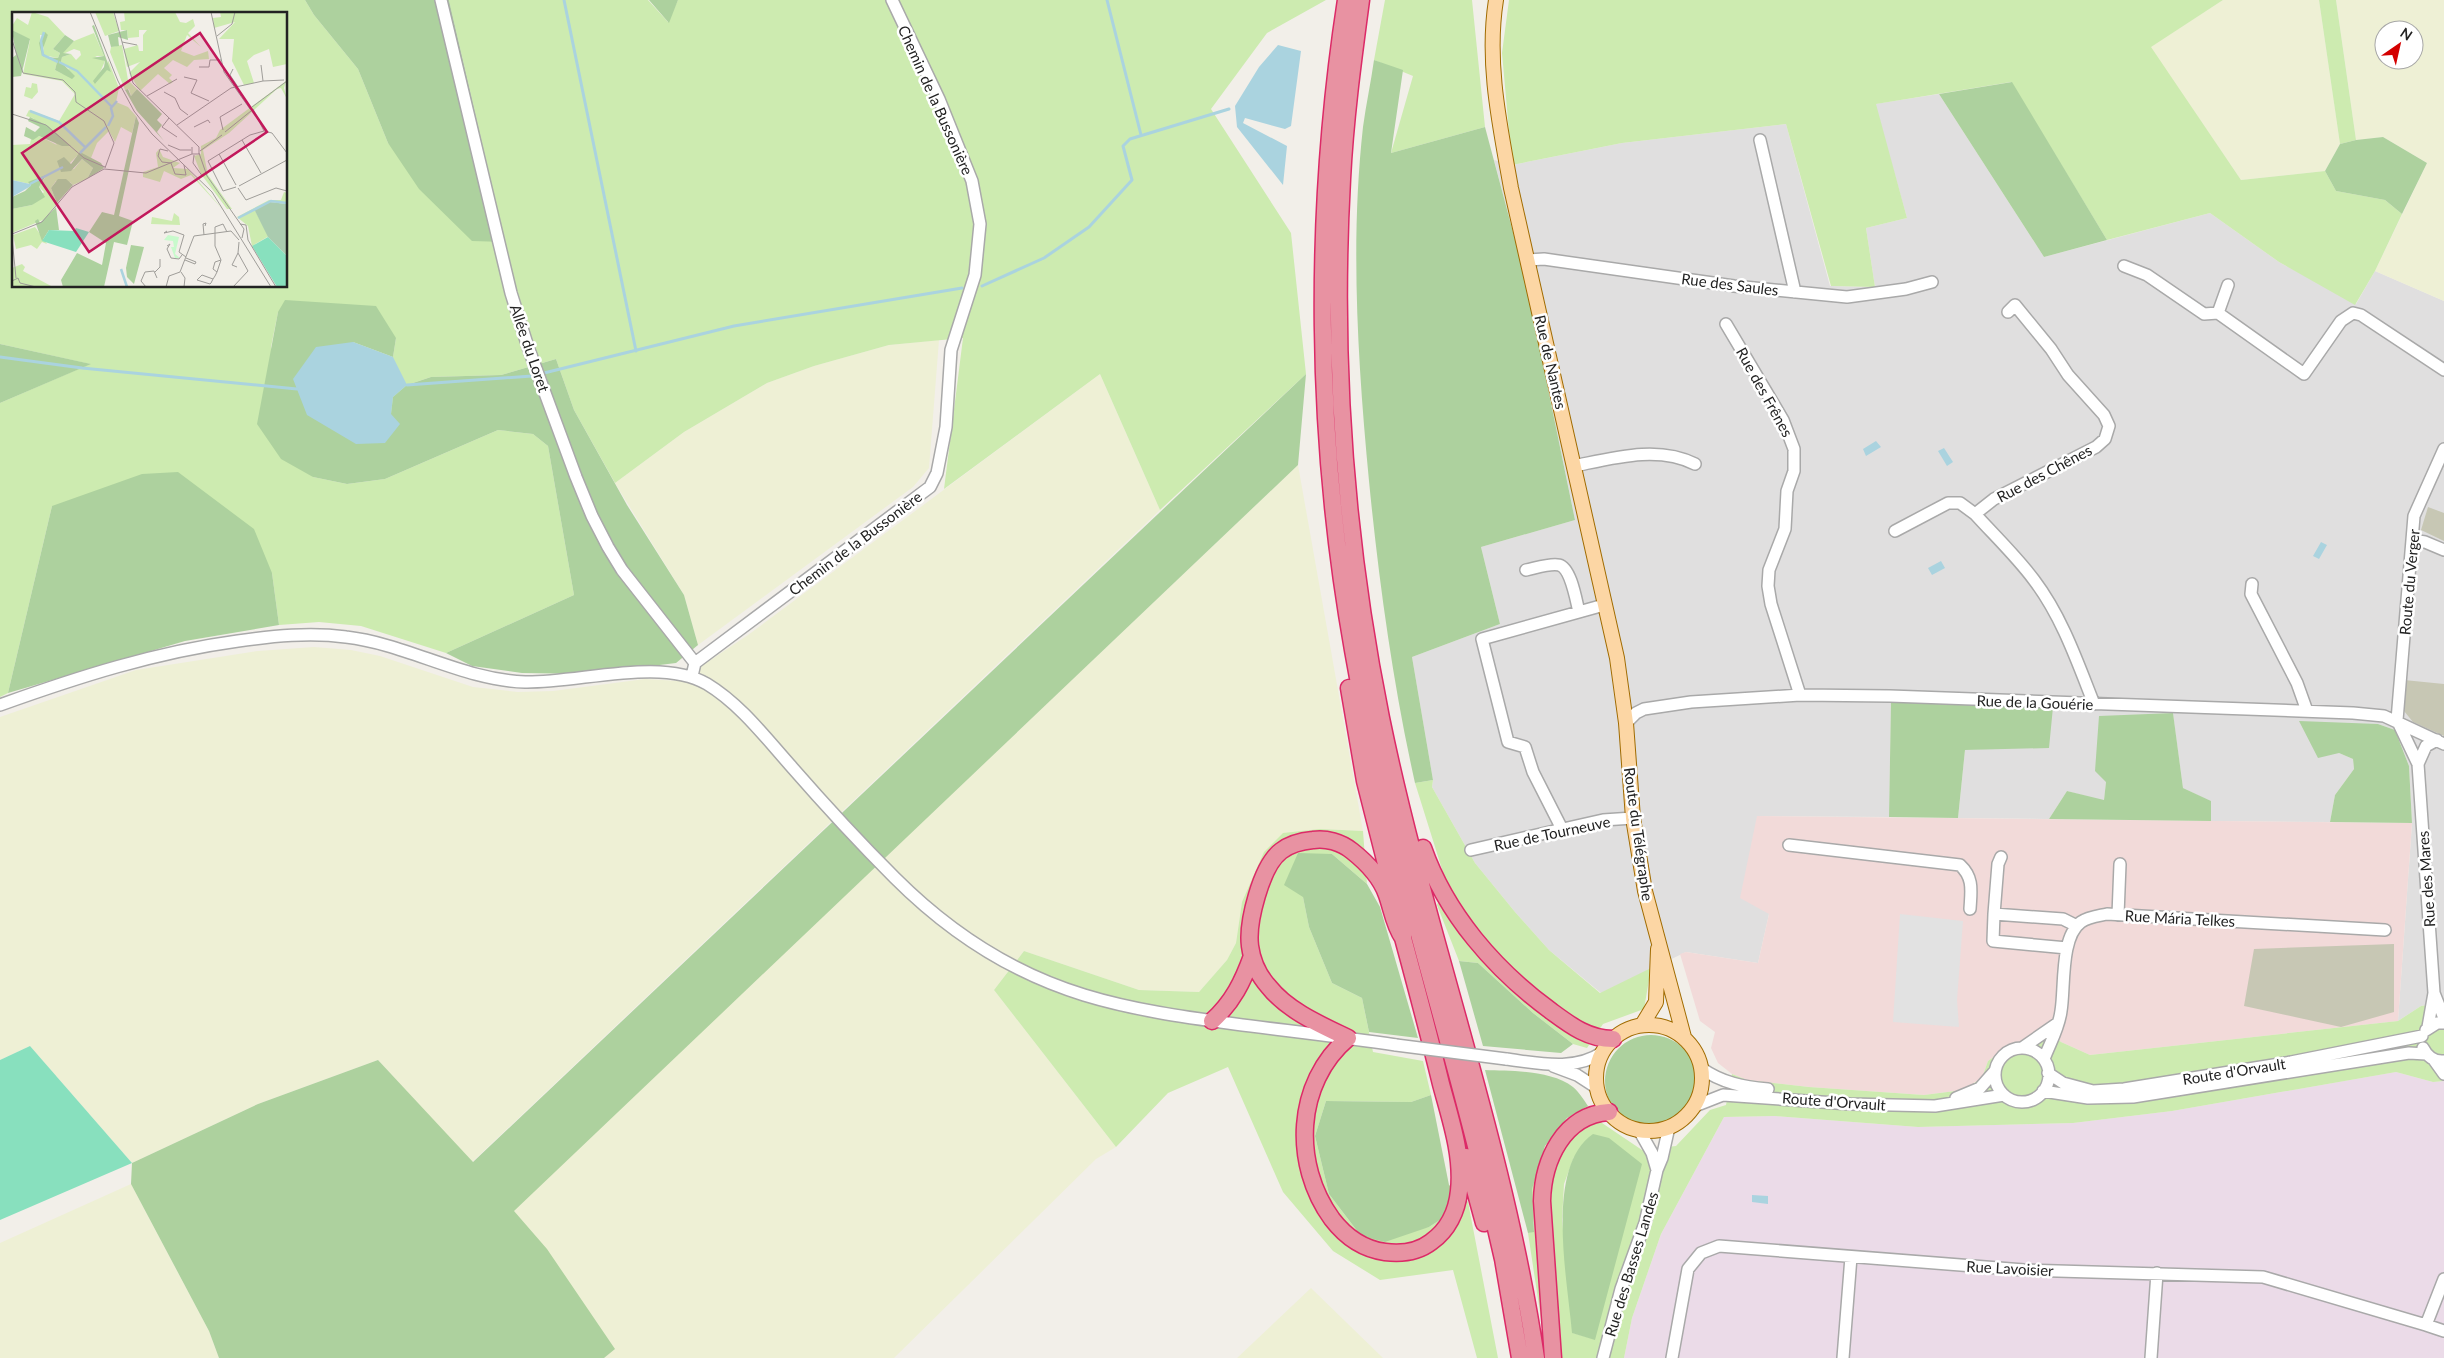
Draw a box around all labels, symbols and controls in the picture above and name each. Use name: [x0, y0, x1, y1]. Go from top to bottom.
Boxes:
inset map: [12, 12, 288, 288]
north arrow: [2374, 20, 2424, 70]
street label: Chemin de la Bussonière: [895, 22, 977, 178]
text: N: [2397, 24, 2416, 44]
street label: Rue des Saules: [1680, 269, 1780, 299]
street label: Allée du Loret: [507, 302, 554, 395]
street label: Rue de Nantes: [1531, 313, 1571, 411]
street label: Rue des Frênes: [1733, 344, 1797, 440]
street label: Rue des Chênes: [1993, 440, 2095, 506]
street label: Chemin de la Bussonière: [785, 487, 925, 599]
street label: Route du Verger: [2395, 528, 2423, 636]
street label: Rue de la Gouérie: [1976, 691, 2094, 713]
street label: Route du Télégraphe: [1621, 766, 1657, 902]
street label: Rue de Tourneuve: [1492, 812, 1612, 854]
street label: Rue des Mares: [2414, 830, 2438, 928]
street label: Rue Mária Telkes: [2124, 906, 2236, 930]
street label: Route d'Orvault: [2181, 1054, 2287, 1088]
street label: Route d'Orvault: [1782, 1088, 1887, 1114]
street label: Rue des Basses Landes: [1600, 1189, 1662, 1339]
street label: Rue Lavoisier: [1966, 1257, 2055, 1279]

